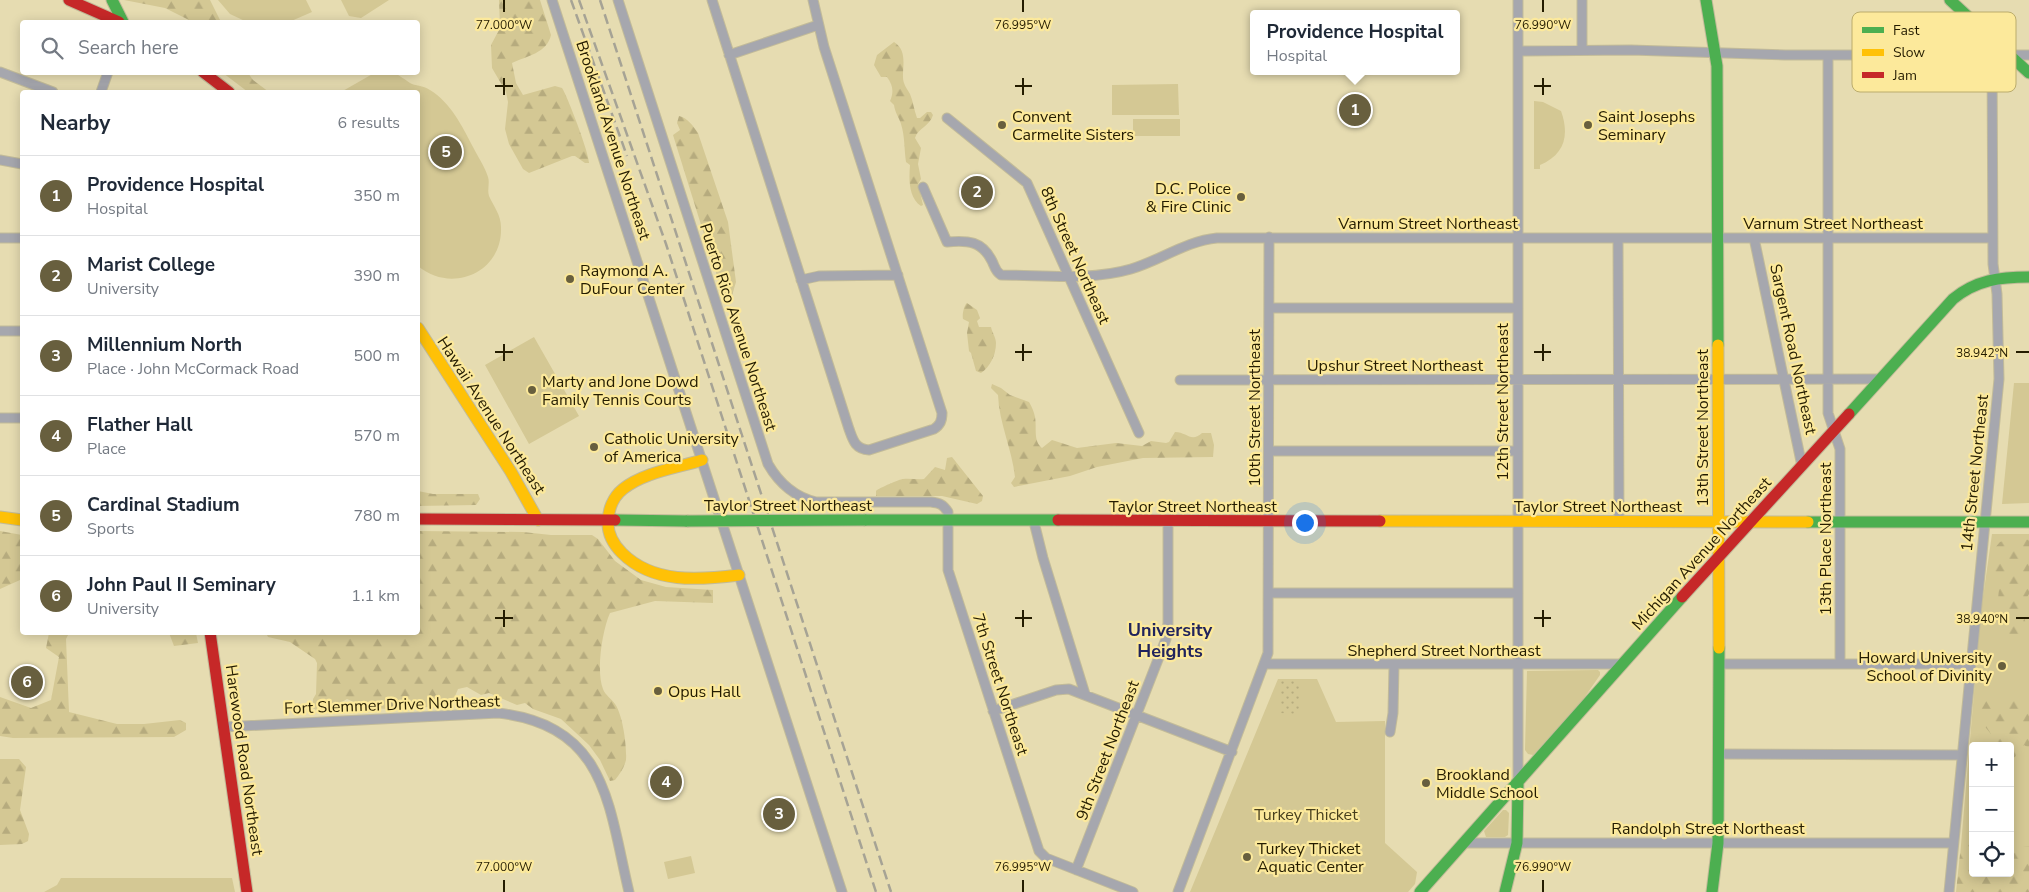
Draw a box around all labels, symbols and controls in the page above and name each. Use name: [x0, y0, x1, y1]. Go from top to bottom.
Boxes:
popup: [1250, 10, 1460, 75]
legend: [1852, 12, 2016, 92]
text: 77.000°W: [476, 17, 532, 33]
text: 76.995°W: [995, 17, 1051, 33]
text: 76.990°W: [1515, 17, 1571, 33]
text: Providence Hospital: [1266, 19, 1444, 45]
search box: [20, 20, 420, 75]
text: Fast: [1893, 21, 1919, 40]
icon: search: [38, 34, 66, 62]
text: Search here: [78, 35, 179, 61]
street label: Brookland Avenue Northeast: [570, 38, 656, 243]
text: Slow: [1893, 43, 1925, 62]
text: Hospital: [1266, 45, 1327, 67]
text: Jam: [1892, 66, 1917, 85]
pin: 1: [1339, 91, 1371, 129]
place label: Convent Carmelite Sisters: [1012, 106, 1134, 146]
place label: Saint Josephs Seminary: [1598, 106, 1695, 146]
text: Nearby: [40, 109, 110, 137]
text: 6 results: [338, 112, 400, 134]
marker: Convent Carmelite Sisters: [996, 119, 1008, 131]
marker: Saint Josephs Seminary: [1582, 119, 1594, 131]
pin: 5: [430, 133, 462, 171]
text: Providence Hospital: [87, 172, 264, 198]
pin: 2: [961, 173, 993, 211]
place label: D.C. Police & Fire Clinic: [1146, 178, 1232, 218]
street label: 8th Street Northeast: [1035, 183, 1115, 328]
text: 1: [51, 185, 61, 207]
text: 350 m: [353, 185, 400, 207]
marker: D.C. Police & Fire Clinic: [1235, 191, 1247, 203]
text: Hospital: [87, 198, 148, 220]
street label: Varnum Street Northeast: [1337, 213, 1518, 235]
street label: Varnum Street Northeast: [1742, 213, 1923, 235]
street label: Puerto Rico Avenue Northeast: [694, 221, 782, 434]
text: Marist College: [87, 252, 215, 278]
place label: Raymond A. DuFour Center: [580, 260, 685, 300]
street label: Sargent Road Northeast: [1764, 262, 1822, 437]
text: 2: [51, 265, 61, 287]
text: 390 m: [353, 265, 400, 287]
marker: Raymond A. DuFour Center: [564, 273, 576, 285]
text: University: [87, 278, 159, 300]
street label: 12th Street Northeast: [1492, 323, 1514, 481]
street label: 10th Street Northeast: [1244, 329, 1266, 487]
text: Millennium North: [87, 332, 242, 358]
street label: Hawaii Avenue Northeast: [432, 332, 551, 499]
text: 3: [51, 345, 61, 367]
text: 500 m: [353, 345, 400, 367]
text: 38.942°N: [1956, 345, 2008, 361]
street label: 13th Street Northeast: [1692, 349, 1714, 507]
street label: Upshur Street Northeast: [1307, 355, 1483, 377]
text: Place · John McCormack Road: [87, 358, 299, 380]
place label: Marty and Jone Dowd Family Tennis Courts: [542, 371, 698, 411]
marker: Marty and Jone Dowd Family Tennis Courts: [526, 384, 538, 396]
street label: 14th Street Northeast: [1956, 393, 1994, 553]
text: Flather Hall: [87, 412, 193, 438]
text: 4: [51, 425, 61, 447]
text: 570 m: [353, 425, 400, 447]
place label: Catholic University of America: [604, 428, 739, 468]
text: Place: [87, 438, 126, 460]
marker: Catholic University of America: [588, 441, 600, 453]
street label: 13th Place Northeast: [1815, 462, 1837, 616]
street label: Michigan Avenue Northeast: [1627, 472, 1777, 635]
text: Cardinal Stadium: [87, 492, 240, 518]
street label: Taylor Street Northeast: [704, 495, 872, 517]
street label: Taylor Street Northeast: [1109, 496, 1277, 518]
street label: Taylor Street Northeast: [1514, 496, 1682, 518]
text: 5: [51, 505, 61, 527]
text: 780 m: [353, 505, 400, 527]
your location: [1292, 510, 1318, 536]
text: Sports: [87, 518, 135, 540]
text: John Paul II Seminary: [87, 572, 276, 598]
text: 6: [51, 585, 61, 607]
text: 1.1 km: [351, 585, 400, 607]
text: University: [87, 598, 159, 620]
street label: 7th Street Northeast: [967, 611, 1033, 758]
text: 38.940°N: [1956, 611, 2008, 627]
district label: University Heights: [1128, 618, 1213, 663]
street label: Shepherd Street Northeast: [1348, 640, 1541, 662]
place label: Howard University School of Divinity: [1858, 647, 1993, 687]
marker: Howard University School of Divinity: [1996, 660, 2008, 672]
pin: 6: [11, 663, 43, 701]
street label: Harewood Road Northeast: [220, 663, 268, 857]
street label: 9th Street Northeast: [1071, 677, 1145, 823]
place label: Opus Hall: [668, 681, 741, 703]
marker: Opus Hall: [652, 685, 664, 697]
street label: Fort Slemmer Drive Northeast: [284, 690, 501, 720]
map controls: [1969, 742, 2014, 877]
button: +: [1969, 742, 2014, 787]
pin: 4: [650, 763, 682, 801]
place label: Brookland Middle School: [1436, 764, 1538, 804]
marker: Brookland Middle School: [1420, 777, 1432, 789]
button: −: [1969, 787, 2014, 832]
pin: 3: [763, 795, 795, 833]
park label: Turkey Thicket: [1254, 804, 1358, 826]
street label: Randolph Street Northeast: [1611, 818, 1805, 840]
button: locate: [1969, 832, 2014, 877]
place label: Turkey Thicket Aquatic Center: [1257, 838, 1364, 878]
marker: Turkey Thicket Aquatic Center: [1241, 851, 1253, 863]
text: 77.000°W: [476, 859, 532, 875]
text: 76.995°W: [995, 859, 1051, 875]
text: 76.990°W: [1515, 859, 1571, 875]

